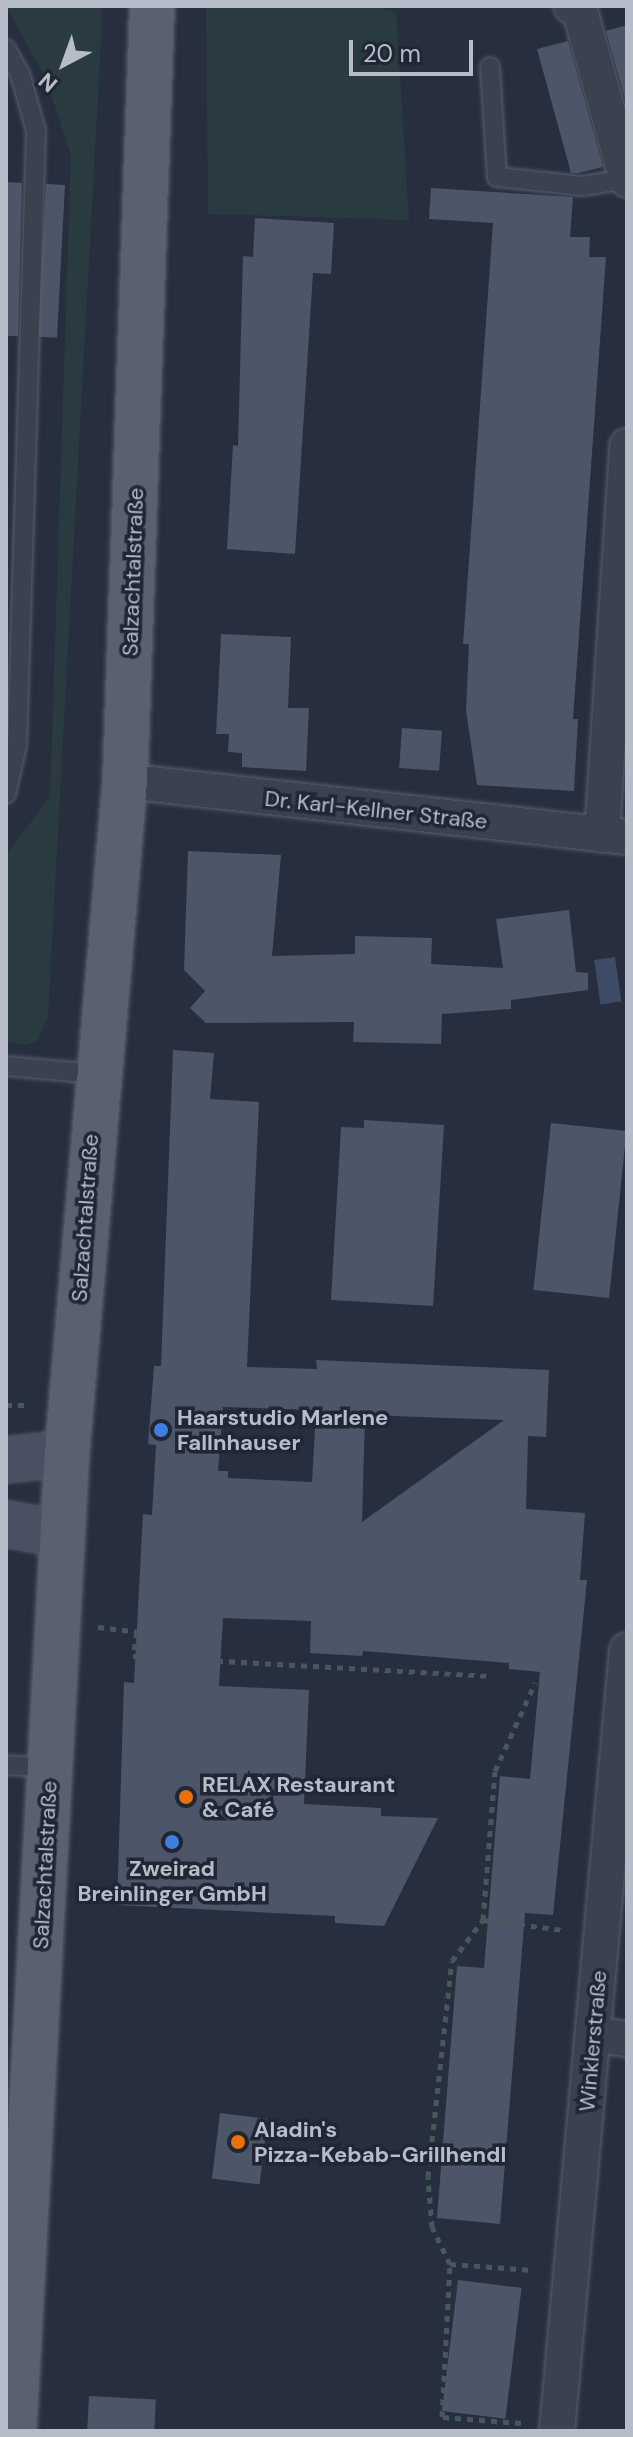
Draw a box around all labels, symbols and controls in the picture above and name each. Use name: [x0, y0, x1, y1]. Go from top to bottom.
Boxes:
north arrow: [24, 24, 104, 104]
scale bar: [353, 24, 477, 74]
text: 20 m: [363, 38, 421, 69]
text: N: [32, 66, 64, 99]
street label: Salzachtalstraße: [117, 487, 149, 657]
street label: Dr. Karl-Kellner Straße: [263, 785, 489, 835]
street label: Salzachtalstraße: [66, 1133, 104, 1303]
place label: Haarstudio Marlene Fallnhauser: [177, 1404, 388, 1456]
marker: Haarstudio Marlene Fallnhauser: [152, 1421, 170, 1439]
place label: RELAX Restaurant & Café: [202, 1771, 395, 1822]
street label: Salzachtalstraße: [27, 1780, 63, 1950]
marker: RELAX Restaurant & Café: [177, 1788, 195, 1806]
marker: Zweirad Breinlinger GmbH: [163, 1833, 181, 1851]
place label: Zweirad Breinlinger GmbH: [77, 1855, 267, 1906]
street label: Winklerstraße: [574, 1969, 612, 2113]
place label: Aladin's Pizza-Kebab-Grillhendl: [254, 2116, 506, 2168]
marker: Aladin's Pizza-Kebab-Grillhendl: [229, 2133, 247, 2151]

